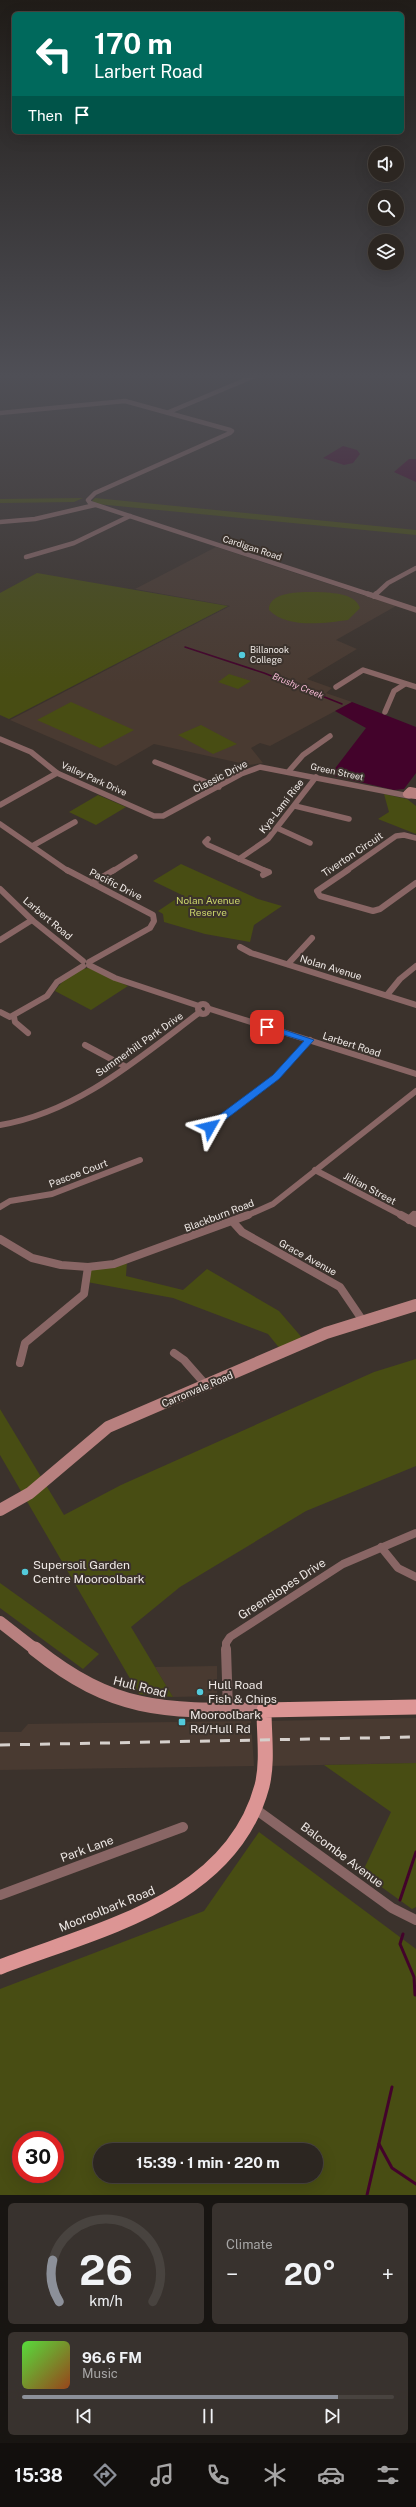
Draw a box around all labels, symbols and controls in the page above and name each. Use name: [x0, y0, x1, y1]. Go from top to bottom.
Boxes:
text: 170 m: [94, 27, 173, 60]
icon: left: [28, 28, 80, 80]
text: Larbert Road: [94, 61, 203, 82]
icon: arrive: [71, 104, 93, 126]
text: Then: [28, 107, 63, 124]
map controls: [368, 146, 404, 270]
button: sound: [368, 146, 404, 182]
button: search: [368, 190, 404, 226]
button: layers: [368, 234, 404, 270]
street label: Cardigan Road: [221, 533, 283, 562]
place label: Billanook College: [250, 644, 289, 665]
marker: Billanook College: [237, 650, 247, 660]
water label: Brushy Creek: [271, 670, 326, 701]
street label: Classic Drive: [191, 757, 250, 795]
street label: Valley Park Drive: [60, 759, 129, 798]
street label: Green Street: [310, 761, 365, 783]
street label: Kya-Lami Rise: [256, 776, 306, 836]
street label: Tiverton Circuit: [319, 829, 385, 879]
street label: Pacific Drive: [88, 866, 145, 903]
street label: Larbert Road: [21, 894, 75, 942]
park label: Nolan Avenue Reserve: [176, 894, 240, 918]
street label: Nolan Avenue: [299, 952, 364, 982]
street label: Summerhill Park Drive: [93, 1009, 185, 1079]
pin: [250, 1010, 284, 1044]
icon: arrive: [256, 1016, 278, 1038]
street label: Larbert Road: [321, 1029, 383, 1059]
position arrow: [189, 1106, 231, 1148]
street label: Pascoe Court: [47, 1156, 109, 1190]
street label: Jillian Street: [342, 1169, 398, 1207]
street label: Blackburn Road: [182, 1196, 256, 1234]
street label: Grace Avenue: [277, 1236, 339, 1278]
street label: Carronvale Road: [160, 1369, 234, 1409]
street label: Greenslopes Drive: [236, 1555, 329, 1623]
place label: Supersoil Garden Centre Mooroolbark: [33, 1558, 145, 1586]
marker: Supersoil Garden Centre Mooroolbark: [20, 1567, 30, 1577]
street label: Hull Road: [112, 1674, 168, 1700]
place label: Hull Road Fish & Chips: [208, 1678, 277, 1706]
marker: Hull Road Fish & Chips: [195, 1687, 205, 1697]
place label: Mooroolbark Rd/Hull Rd: [190, 1708, 261, 1736]
marker: Mooroolbark Rd/Hull Rd: [177, 1717, 187, 1727]
street label: Balcombe Avenue: [298, 1819, 386, 1891]
street label: Park Lane: [58, 1833, 116, 1865]
street label: Mooroolbark Road: [57, 1883, 157, 1935]
speed limit sign: 30: [12, 2131, 64, 2183]
text: 15:39 · 1 min · 220 m: [136, 2154, 280, 2171]
text: Climate: [226, 2237, 273, 2252]
text: 26: [79, 2244, 133, 2293]
text: 20°: [284, 2256, 336, 2292]
text: −: [226, 2261, 238, 2287]
text: +: [382, 2261, 394, 2287]
text: km/h: [89, 2291, 123, 2308]
text: 96.6 FM: [82, 2349, 142, 2366]
text: Music: [82, 2366, 118, 2381]
icon: previous: [73, 2405, 95, 2427]
icon: pause: [197, 2405, 219, 2427]
icon: next: [321, 2405, 343, 2427]
icon: directions: [91, 2461, 119, 2489]
icon: music: [148, 2461, 176, 2489]
icon: phone: [204, 2461, 232, 2489]
icon: climate: [261, 2461, 289, 2489]
icon: car: [317, 2461, 345, 2489]
icon: filters: [374, 2461, 402, 2489]
text: 15:38: [14, 2465, 63, 2486]

